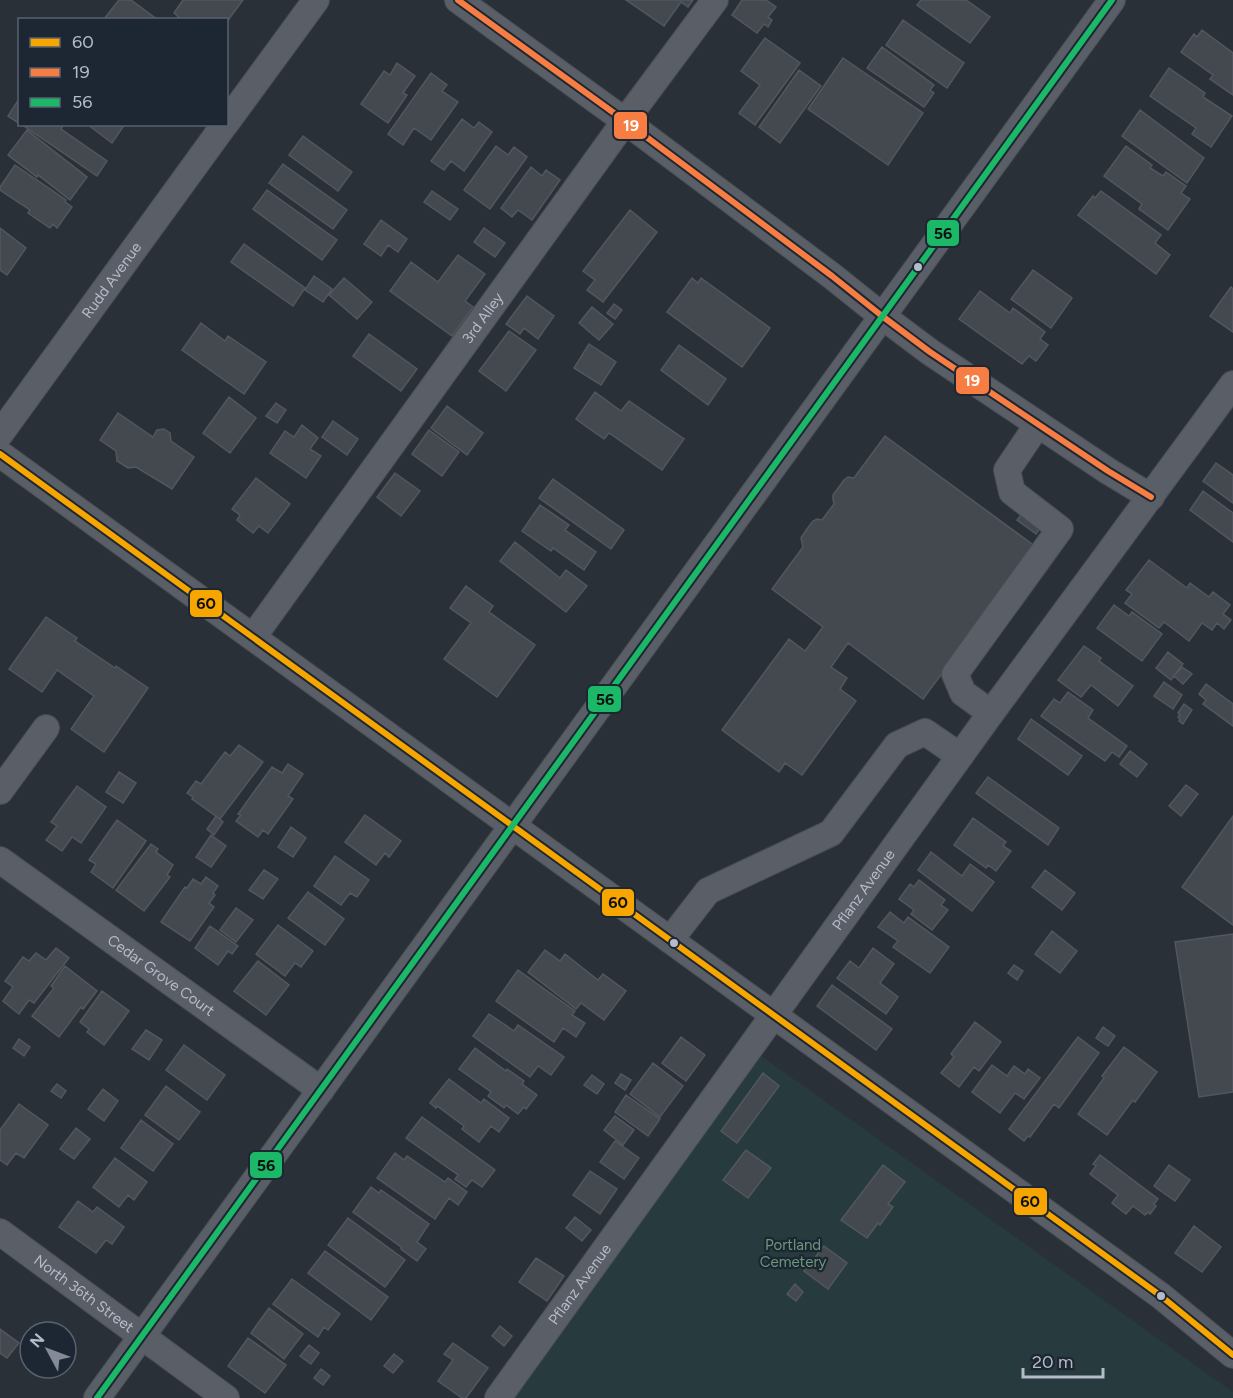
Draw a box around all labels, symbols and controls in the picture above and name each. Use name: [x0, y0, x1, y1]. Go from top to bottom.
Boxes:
legend: [18, 18, 228, 126]
text: 60: [72, 31, 94, 53]
text: 19: [72, 61, 90, 83]
text: 56: [72, 91, 93, 113]
line badge: 19: [613, 111, 648, 140]
text: 19: [623, 116, 639, 135]
line badge: 56: [926, 219, 960, 247]
text: 56: [934, 224, 952, 243]
street label: Rudd Avenue: [78, 239, 145, 322]
unlabelled marker: [912, 261, 924, 273]
street label: 3rd Alley: [458, 289, 507, 347]
line badge: 19: [955, 366, 990, 395]
text: 19: [964, 371, 980, 390]
line badge: 60: [189, 589, 223, 618]
text: 60: [196, 594, 216, 613]
line badge: 56: [587, 685, 622, 713]
text: 56: [596, 690, 614, 709]
street label: Pflanz Avenue: [828, 846, 899, 934]
line badge: 60: [601, 888, 635, 917]
text: 60: [608, 893, 628, 912]
street label: Cedar Grove Court: [104, 931, 218, 1020]
unlabelled marker: [668, 937, 680, 949]
line badge: 56: [249, 1151, 283, 1179]
text: 56: [257, 1156, 275, 1175]
line badge: 60: [1013, 1187, 1048, 1216]
text: 60: [1020, 1192, 1040, 1211]
park label: Portland Cemetery: [760, 1236, 826, 1271]
street label: Pflanz Avenue: [545, 1240, 615, 1328]
street label: North 36th Street: [30, 1251, 138, 1336]
unlabelled marker: [1155, 1290, 1167, 1302]
north arrow: [18, 1320, 78, 1380]
text: N: [26, 1330, 48, 1351]
scale bar: [1023, 1341, 1102, 1379]
text: 20 m: [1032, 1351, 1073, 1373]

